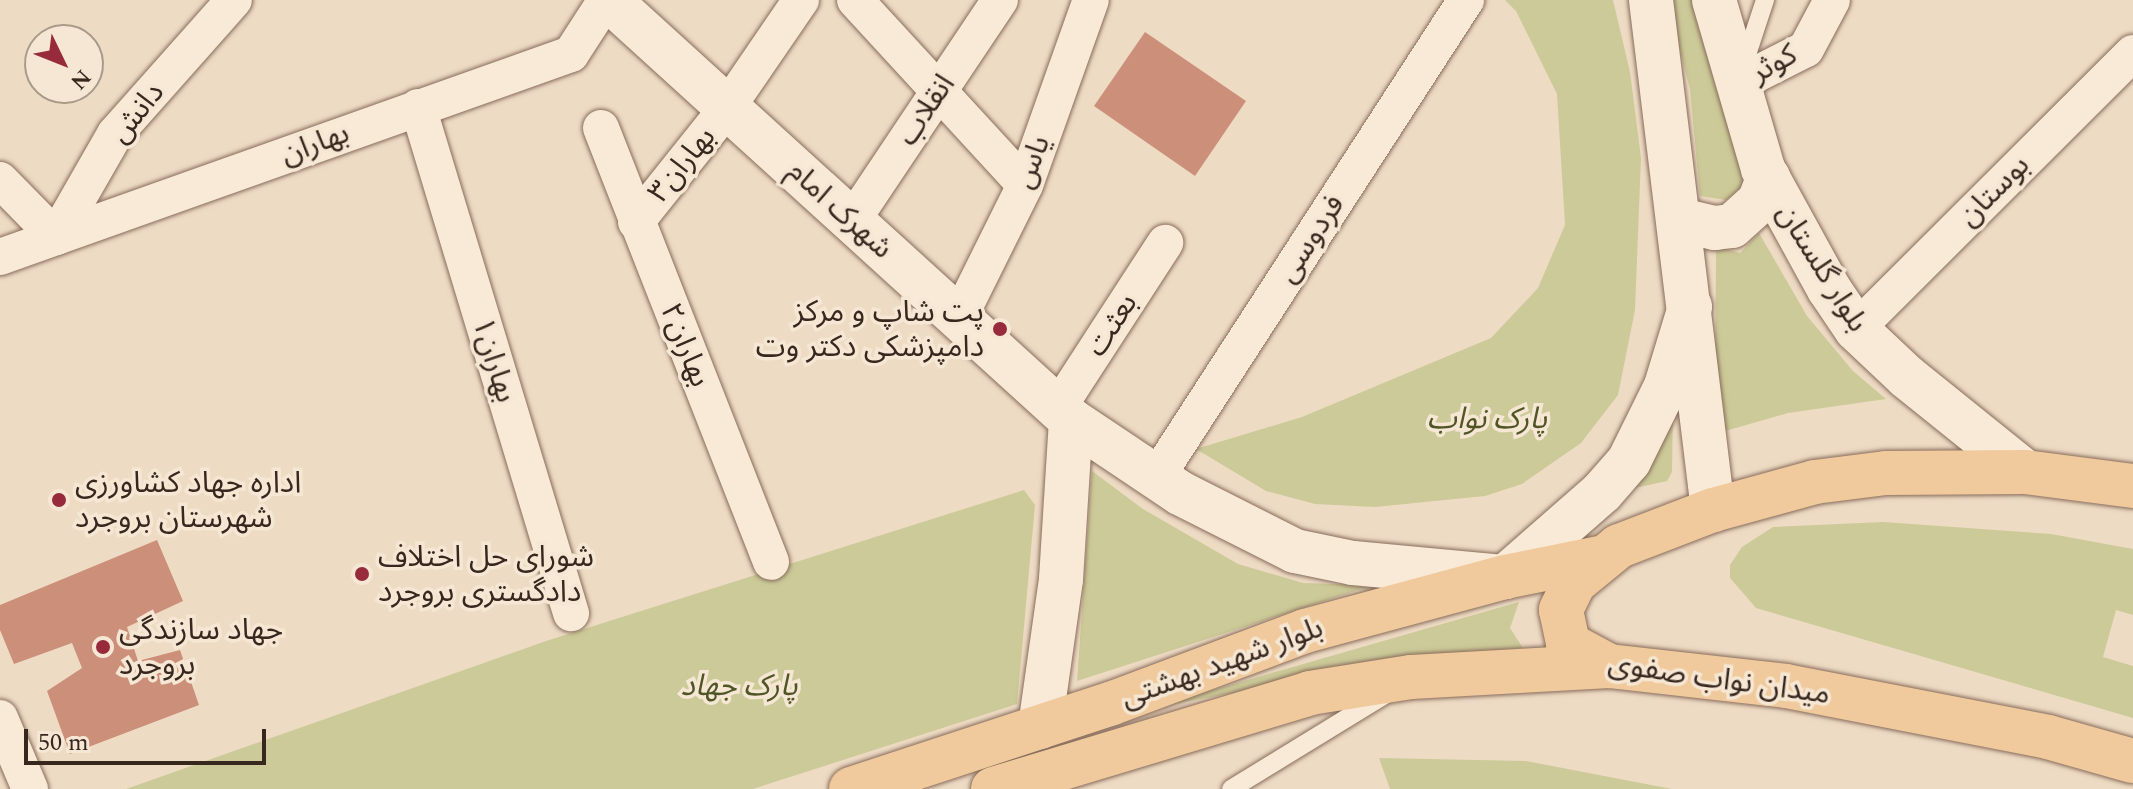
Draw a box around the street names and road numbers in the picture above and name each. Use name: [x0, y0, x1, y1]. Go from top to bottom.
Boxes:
street label: کوثر: [1745, 37, 1803, 91]
street label: انقلاب: [889, 68, 963, 152]
street label: دانش: [102, 75, 172, 151]
street label: بهاران: [276, 115, 354, 173]
street label: بهاران۳: [641, 120, 723, 210]
street label: یاس: [1006, 130, 1058, 194]
street label: بوستان: [1951, 148, 2037, 234]
street label: شهرک امام: [780, 153, 900, 267]
street label: فردوسی: [1269, 188, 1353, 290]
street label: بلوار گلستان: [1769, 197, 1875, 339]
street label: بعثت: [1078, 287, 1146, 363]
street label: بهاران۲: [652, 298, 718, 392]
street label: بهاران۱: [464, 313, 524, 407]
street label: بلوار شهید بهشتی: [1116, 610, 1328, 716]
street label: میدان نواب صفوی: [1606, 646, 1832, 712]

